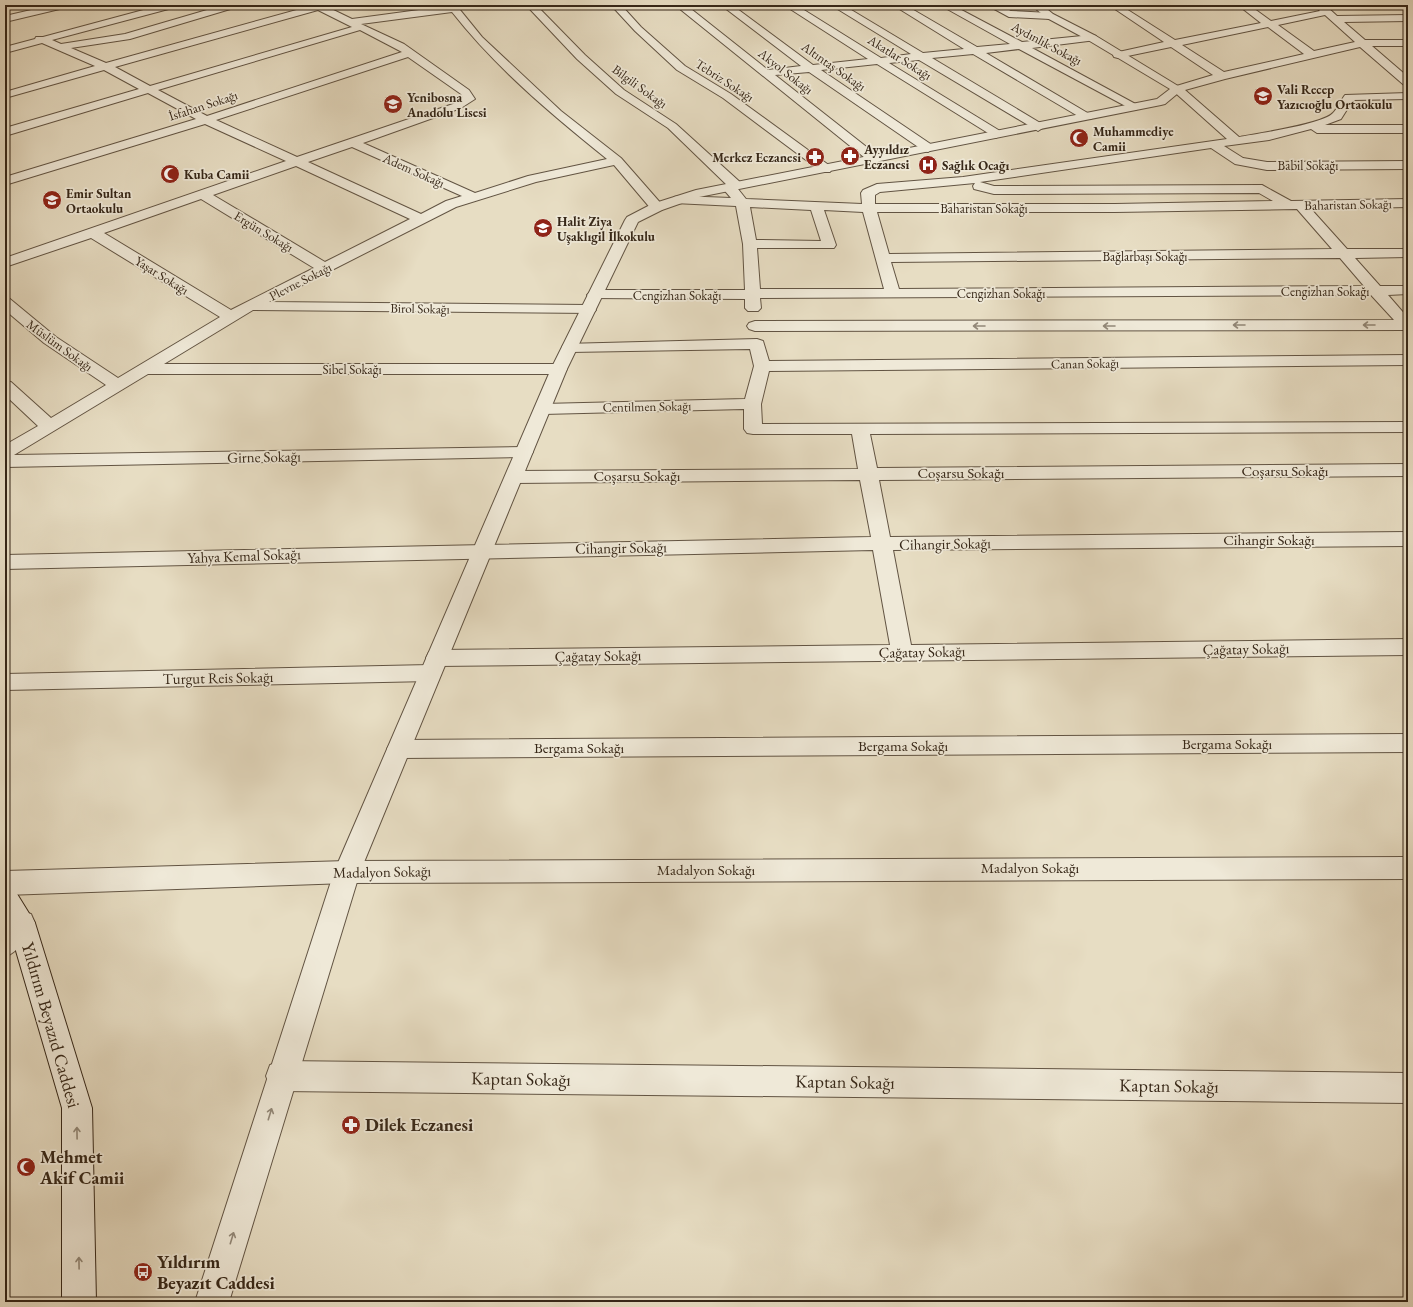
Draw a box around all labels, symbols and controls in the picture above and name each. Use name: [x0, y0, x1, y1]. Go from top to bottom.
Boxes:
street label: Aydınlık Sokağı: [1008, 17, 1085, 69]
street label: Akatlar Sokağı: [864, 31, 935, 84]
street label: Altıntaş Sokağı: [797, 37, 869, 95]
street label: Akyol Sokağı: [754, 44, 816, 98]
street label: Tebriz Sokağı: [692, 55, 757, 106]
street label: Bilgili Sokağı: [609, 61, 671, 112]
place label: Vali Recep Yazıcıoğlu Ortaokulu: [1277, 81, 1393, 113]
school or university icon: Vali Recep Yazıcıoğlu Ortaokulu: [1252, 85, 1274, 107]
street label: İsfahan Sokağı: [167, 86, 240, 125]
place label: Yenibosna Anadolu Lisesi: [406, 89, 487, 121]
school or university icon: Yenibosna Anadolu Lisesi: [382, 93, 404, 115]
place label: Muhammediye Camii: [1093, 123, 1174, 155]
mosque icon: Muhammediye Camii: [1068, 127, 1090, 149]
place label: Ayyıldız Eczanesi: [863, 141, 910, 173]
pharmacy icon: Ayyıldız Eczanesi: [839, 145, 861, 167]
pharmacy icon: Merkez Eczanesi: [804, 146, 826, 168]
street label: Adem Sokağı: [379, 149, 447, 192]
place label: Merkez Eczanesi: [712, 149, 801, 166]
hospital icon: Sağlık Ocağı: [917, 154, 939, 176]
place label: Sağlık Ocağı: [942, 157, 1010, 174]
street label: Babil Sokağı: [1278, 157, 1338, 174]
mosque icon: Kuba Camii: [159, 163, 181, 185]
place label: Kuba Camii: [184, 166, 250, 183]
place label: Emir Sultan Ortaokulu: [66, 185, 132, 217]
school or university icon: Emir Sultan Ortaokulu: [41, 189, 63, 211]
street label: Baharistan Sokağı: [1304, 195, 1392, 214]
street label: Baharistan Sokağı: [940, 200, 1028, 217]
street label: Ergün Sokağı: [231, 207, 296, 256]
place label: Halit Ziya Uşaklıgil İlkokulu: [557, 213, 656, 245]
school or university icon: Halit Ziya Uşaklıgil İlkokulu: [532, 217, 554, 239]
street label: Bağlarbaşı Sokağı: [1102, 248, 1188, 265]
street label: Yaşar Sokağı: [132, 252, 192, 299]
street label: Plevne Sokağı: [266, 258, 334, 304]
street label: Cengizhan Sokağı: [1281, 283, 1369, 300]
street label: Cengizhan Sokağı: [957, 285, 1045, 302]
street label: Cengizhan Sokağı: [633, 287, 721, 304]
street label: Birol Sokağı: [390, 299, 450, 318]
street label: Müslüm Sokağı: [23, 316, 96, 375]
one-way arrow: [1233, 321, 1246, 329]
one-way arrow: [1363, 321, 1376, 329]
one-way arrow: [1103, 322, 1116, 330]
one-way arrow: [973, 323, 986, 330]
street label: Canan Sokağı: [1051, 354, 1119, 373]
street label: Sibel Sokağı: [322, 361, 382, 378]
street label: Centilmen Sokağı: [603, 397, 691, 416]
street label: Girne Sokağı: [227, 446, 301, 467]
street label: Coşarsu Sokağı: [1241, 461, 1329, 480]
street label: Coşarsu Sokağı: [917, 463, 1005, 482]
street label: Coşarsu Sokağı: [593, 466, 681, 485]
street label: Cihangir Sokağı: [1223, 530, 1315, 549]
street label: Cihangir Sokağı: [899, 533, 991, 554]
street label: Cihangir Sokağı: [575, 537, 667, 558]
street label: Yahya Kemal Sokağı: [187, 544, 301, 567]
street label: Çağatay Sokağı: [1203, 638, 1290, 659]
street label: Çağatay Sokağı: [879, 641, 966, 662]
street label: Çağatay Sokağı: [555, 645, 642, 666]
street label: Turgut Reis Sokağı: [163, 667, 274, 688]
street label: Bergama Sokağı: [1182, 734, 1272, 753]
street label: Bergama Sokağı: [858, 736, 948, 755]
street label: Bergama Sokağı: [534, 738, 624, 757]
street label: Madalyon Sokağı: [981, 858, 1079, 877]
street label: Madalyon Sokağı: [657, 860, 755, 879]
street label: Madalyon Sokağı: [333, 861, 432, 882]
street label: Yıldırım Beyazıd Caddesi: [17, 939, 86, 1111]
street label: Kaptan Sokağı: [471, 1066, 572, 1091]
street label: Kaptan Sokağı: [795, 1069, 896, 1094]
street label: Kaptan Sokağı: [1119, 1073, 1220, 1098]
one-way arrow: [267, 1107, 274, 1120]
place label: Dilek Eczanesi: [365, 1113, 474, 1136]
pharmacy icon: Dilek Eczanesi: [340, 1114, 362, 1136]
one-way arrow: [73, 1127, 81, 1140]
place label: Mehmet Akif Camii: [39, 1145, 125, 1189]
mosque icon: Mehmet Akif Camii: [15, 1156, 37, 1178]
one-way arrow: [228, 1232, 236, 1244]
place label: Yıldırım Beyazıt Caddesi: [157, 1250, 275, 1294]
one-way arrow: [75, 1257, 83, 1270]
bus stop icon: Yıldırım Beyazıt Caddesi: [132, 1261, 154, 1283]

